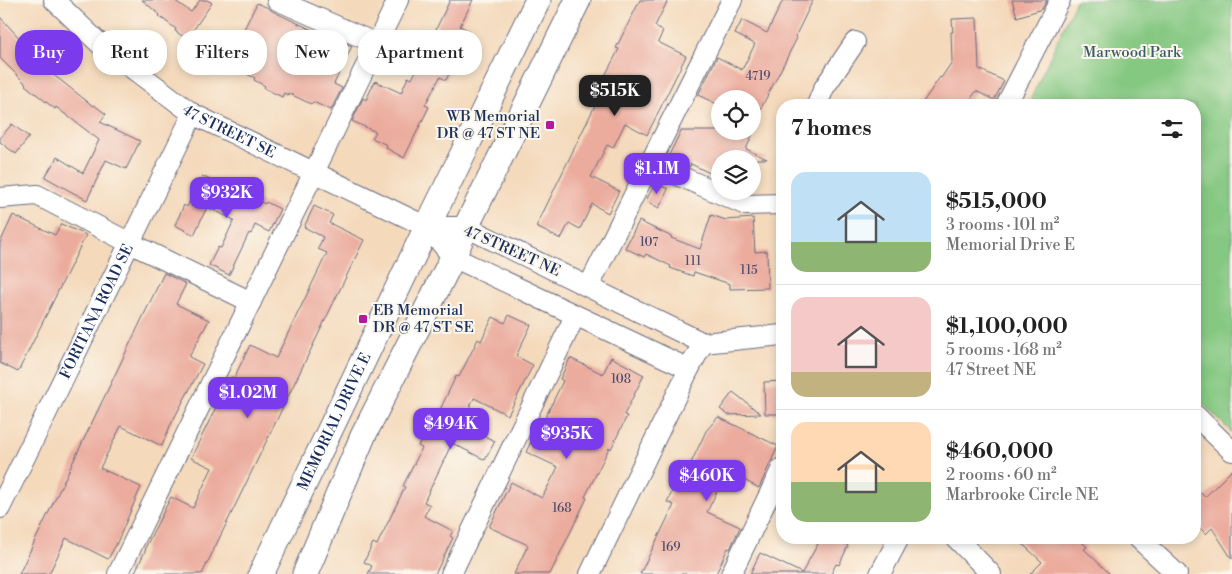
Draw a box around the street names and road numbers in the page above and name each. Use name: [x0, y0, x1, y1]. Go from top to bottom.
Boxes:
street label: 47 STREET SE: [179, 100, 279, 162]
street label: 47 STREET NE: [461, 221, 563, 281]
street label: FORITANA ROAD SE: [55, 241, 137, 382]
street label: MEMORIAL DRIVE E: [293, 350, 375, 493]

